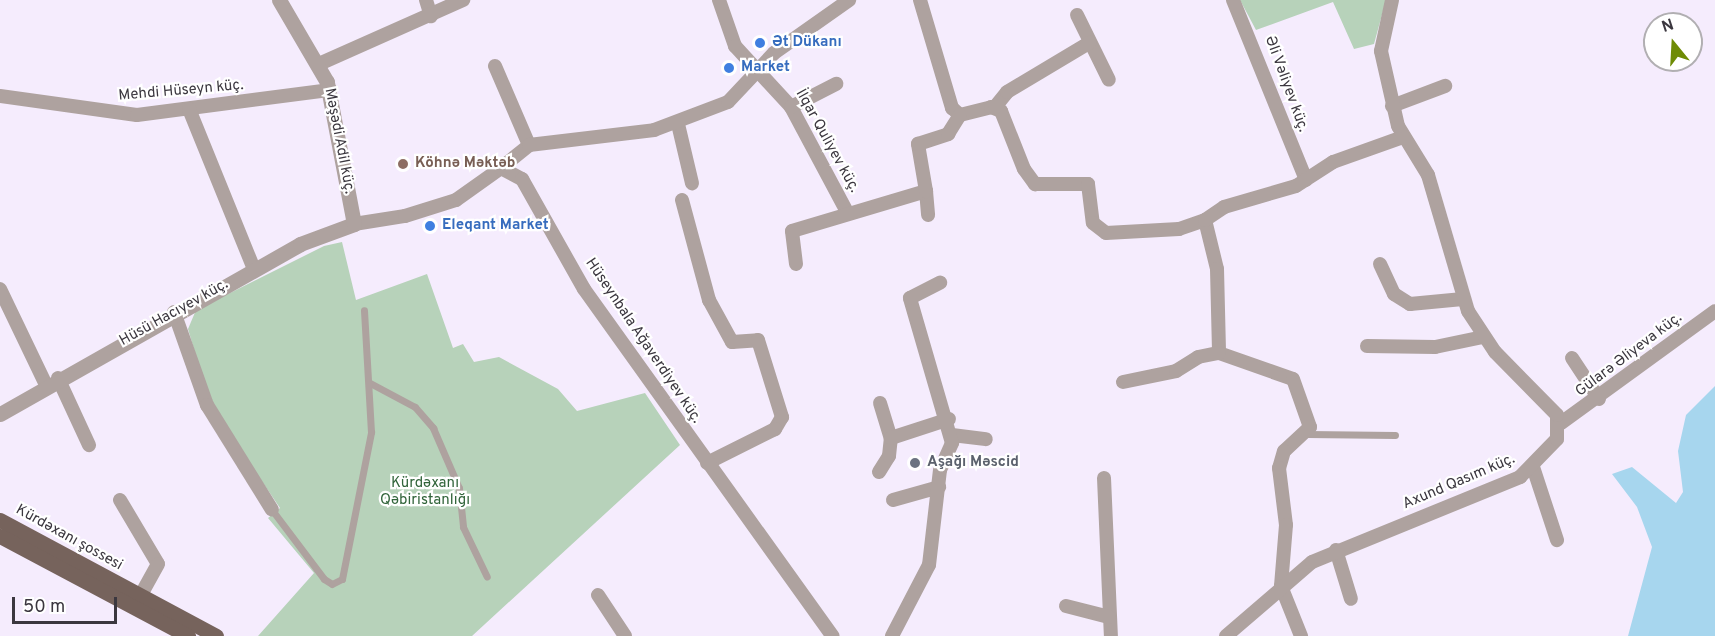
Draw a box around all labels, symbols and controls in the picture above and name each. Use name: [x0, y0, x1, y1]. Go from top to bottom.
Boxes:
north arrow: [1643, 12, 1703, 72]
text: N: [1659, 15, 1677, 38]
street label: Əli Vəliyev küç.: [1260, 33, 1312, 135]
place label: Ət Dükanı: [772, 34, 842, 52]
marker: Ət Dükanı: [753, 36, 767, 50]
place label: Market: [741, 59, 790, 77]
marker: Market: [722, 61, 736, 75]
street label: Mehdi Hüseyn küç.: [118, 77, 244, 105]
street label: Məşədi Adil küç.: [320, 86, 358, 196]
street label: İlqar Quliyev küç.: [791, 86, 863, 196]
place label: Köhnə Məktəb: [415, 155, 515, 173]
marker: Köhnə Məktəb: [396, 157, 410, 171]
place label: Eleqant Market: [442, 217, 549, 235]
marker: Eleqant Market: [423, 219, 437, 233]
street label: Hüseynbala Ağaverdiyev küç.: [581, 255, 705, 427]
street label: Hüsü Hacıyev küç.: [116, 276, 232, 350]
street label: Gülarə Əliyeva küç.: [1572, 309, 1686, 401]
street label: Axund Qasım küç.: [1400, 450, 1518, 514]
place label: Aşağı Məscid: [927, 454, 1019, 472]
marker: Aşağı Məscid: [908, 456, 922, 470]
park label: Kürdəxanı Qəbiristanlığı: [380, 474, 470, 509]
street label: Kürdəxanı şossesi: [12, 501, 126, 575]
scale bar: [15, 585, 120, 623]
text: 50 m: [23, 596, 65, 619]

